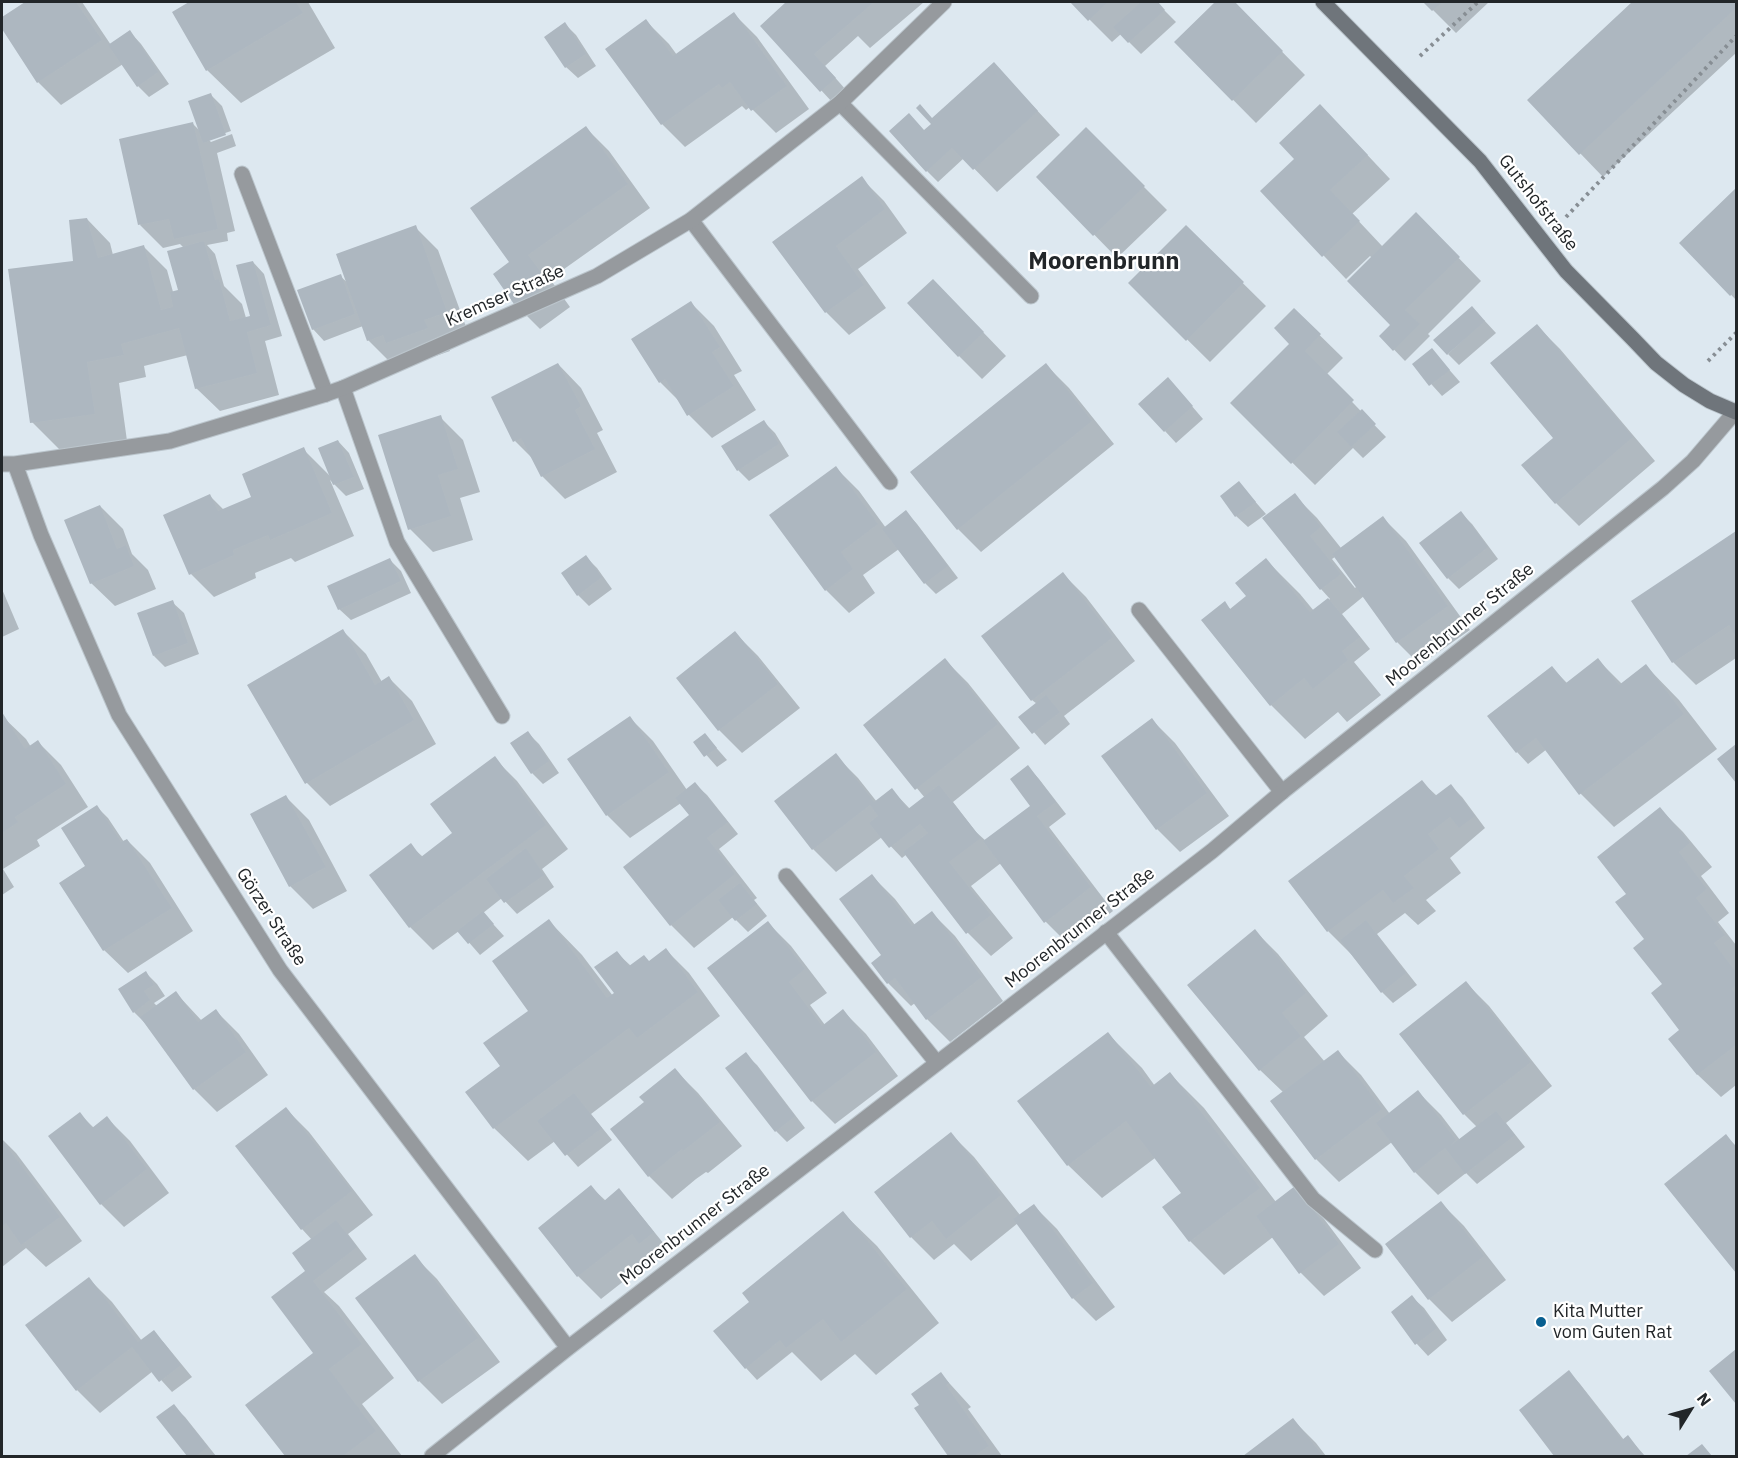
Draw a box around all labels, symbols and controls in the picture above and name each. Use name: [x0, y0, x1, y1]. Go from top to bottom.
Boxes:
street label: Gutshofstraße: [1494, 151, 1582, 255]
district label: Moorenbrunn: [1028, 248, 1180, 276]
street label: Kremser Straße: [443, 260, 567, 332]
street label: Moorenbrunner Straße: [1382, 559, 1538, 691]
street label: Moorenbrunner Straße: [1001, 863, 1159, 993]
street label: Görzer Straße: [231, 864, 311, 970]
street label: Moorenbrunner Straße: [616, 1160, 774, 1290]
place label: Kita Mutter vom Guten Rat: [1553, 1301, 1672, 1344]
marker: Kita Mutter vom Guten Rat: [1534, 1315, 1548, 1329]
north arrow: [1660, 1380, 1720, 1440]
text: N: [1693, 1389, 1716, 1410]

